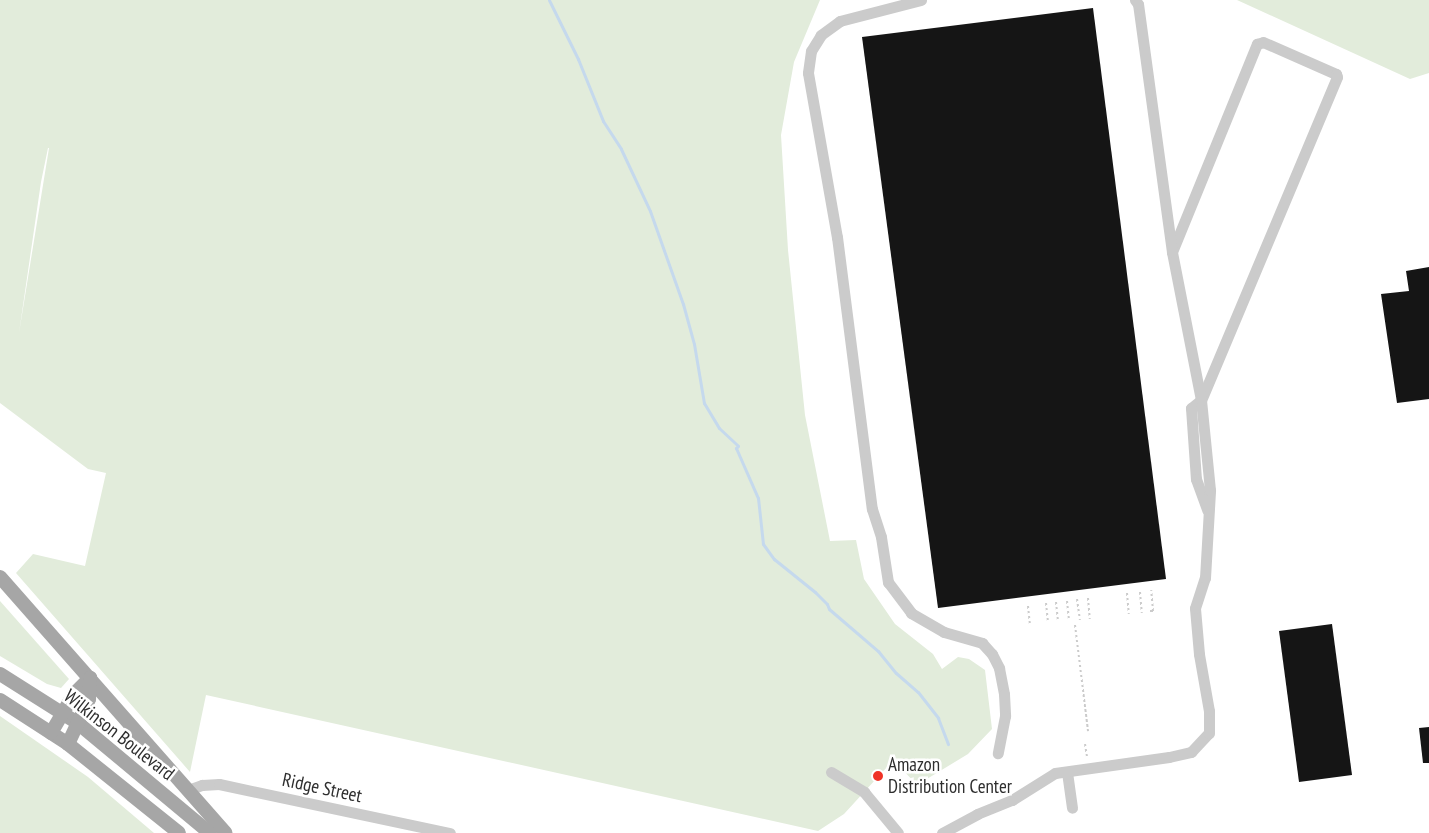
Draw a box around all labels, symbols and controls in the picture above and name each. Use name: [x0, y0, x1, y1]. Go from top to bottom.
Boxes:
street label: Wilkinson Boulevard: [59, 685, 179, 785]
place label: Amazon Distribution Center: [888, 754, 1012, 798]
street label: Ridge Street: [280, 768, 364, 808]
marker: Amazon Distribution Center: [872, 770, 884, 782]

